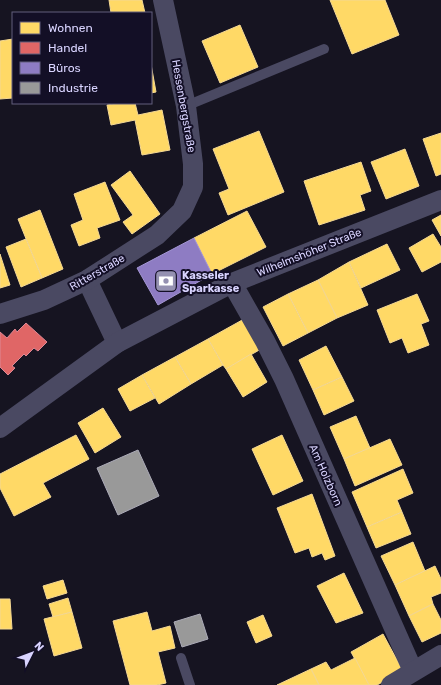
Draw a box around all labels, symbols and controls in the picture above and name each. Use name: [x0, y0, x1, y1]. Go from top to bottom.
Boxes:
legend: [12, 12, 152, 104]
text: Wohnen: [48, 21, 93, 35]
text: Handel: [48, 41, 87, 55]
street label: Hessenbergstraße: [169, 59, 198, 154]
text: Büros: [48, 61, 81, 75]
text: Industrie: [48, 81, 98, 95]
street label: Wilhelmshöher Straße: [255, 226, 363, 279]
street label: Ritterstraße: [67, 251, 127, 293]
bank icon: Kasseler Sparkasse: [153, 268, 179, 294]
place label: Kasseler Sparkasse: [182, 269, 240, 295]
street label: Am Holzborn: [306, 442, 345, 508]
north arrow: [12, 633, 52, 673]
text: N: [32, 639, 47, 654]

